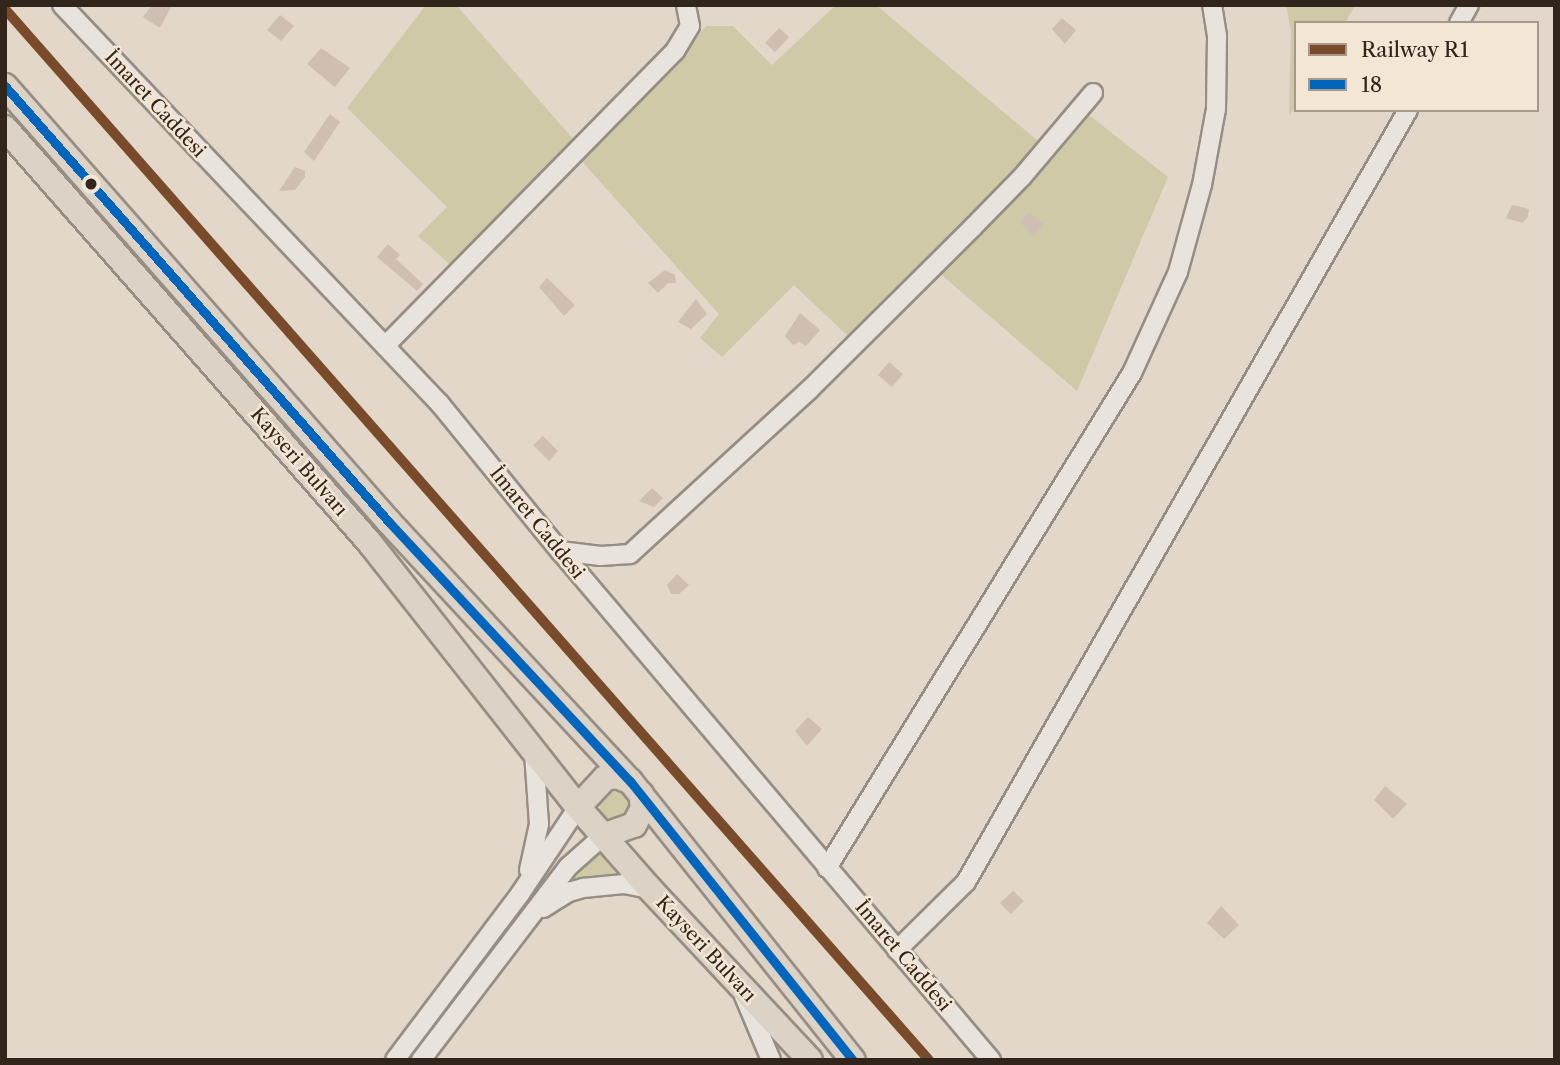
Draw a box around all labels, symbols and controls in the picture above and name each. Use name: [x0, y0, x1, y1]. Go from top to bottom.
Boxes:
legend: [1294, 21, 1539, 112]
text: Railway R1: [1361, 37, 1469, 62]
street label: İmaret Caddesi: [100, 46, 210, 162]
text: 18: [1361, 72, 1382, 97]
unlabelled marker: [84, 177, 98, 191]
street label: Kayseri Bulvarı: [246, 403, 352, 521]
street label: İmaret Caddesi: [485, 462, 589, 584]
street label: Kayseri Bulvarı: [651, 891, 761, 1007]
street label: İmaret Caddesi: [850, 896, 956, 1016]

